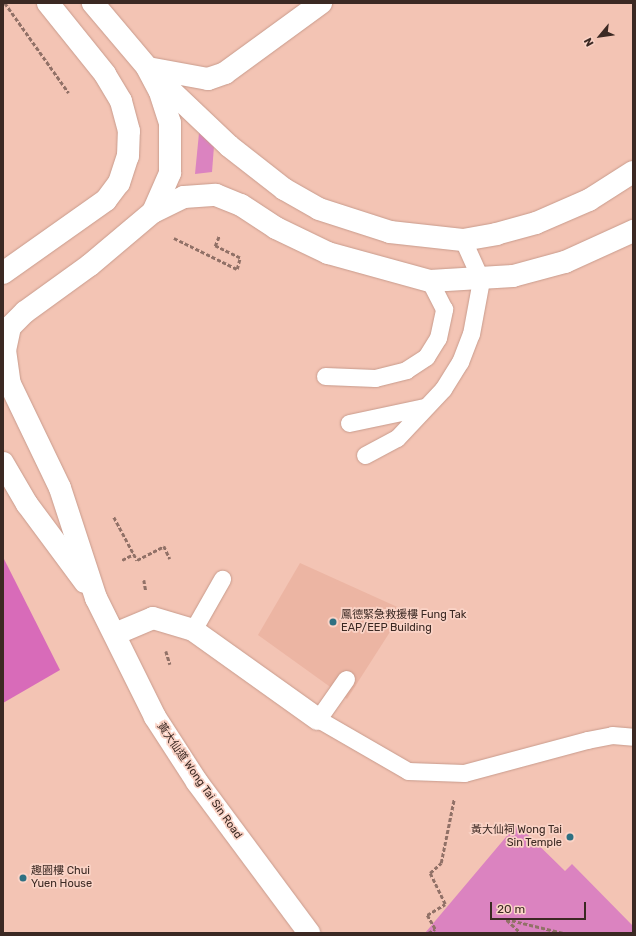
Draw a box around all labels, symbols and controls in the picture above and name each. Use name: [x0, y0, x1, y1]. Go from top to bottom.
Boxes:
north arrow: [580, 16, 620, 56]
text: N: [581, 35, 597, 49]
place label: 鳳德緊急救援樓 Fung Tak EAP/EEP Building: [341, 609, 467, 635]
marker: 鳳德緊急救援樓 Fung Tak EAP/EEP Building: [328, 617, 338, 627]
street label: 黃大仙道 Wong Tai Sin Road: [154, 720, 244, 842]
place label: 黃大仙祠 Wong Tai Sin Temple: [470, 824, 562, 850]
marker: 黃大仙祠 Wong Tai Sin Temple: [565, 832, 575, 842]
place label: 趣園樓 Chui Yuen House: [31, 865, 92, 891]
marker: 趣園樓 Chui Yuen House: [18, 873, 28, 883]
scale bar: [492, 894, 588, 920]
text: 20 m: [497, 902, 525, 916]

